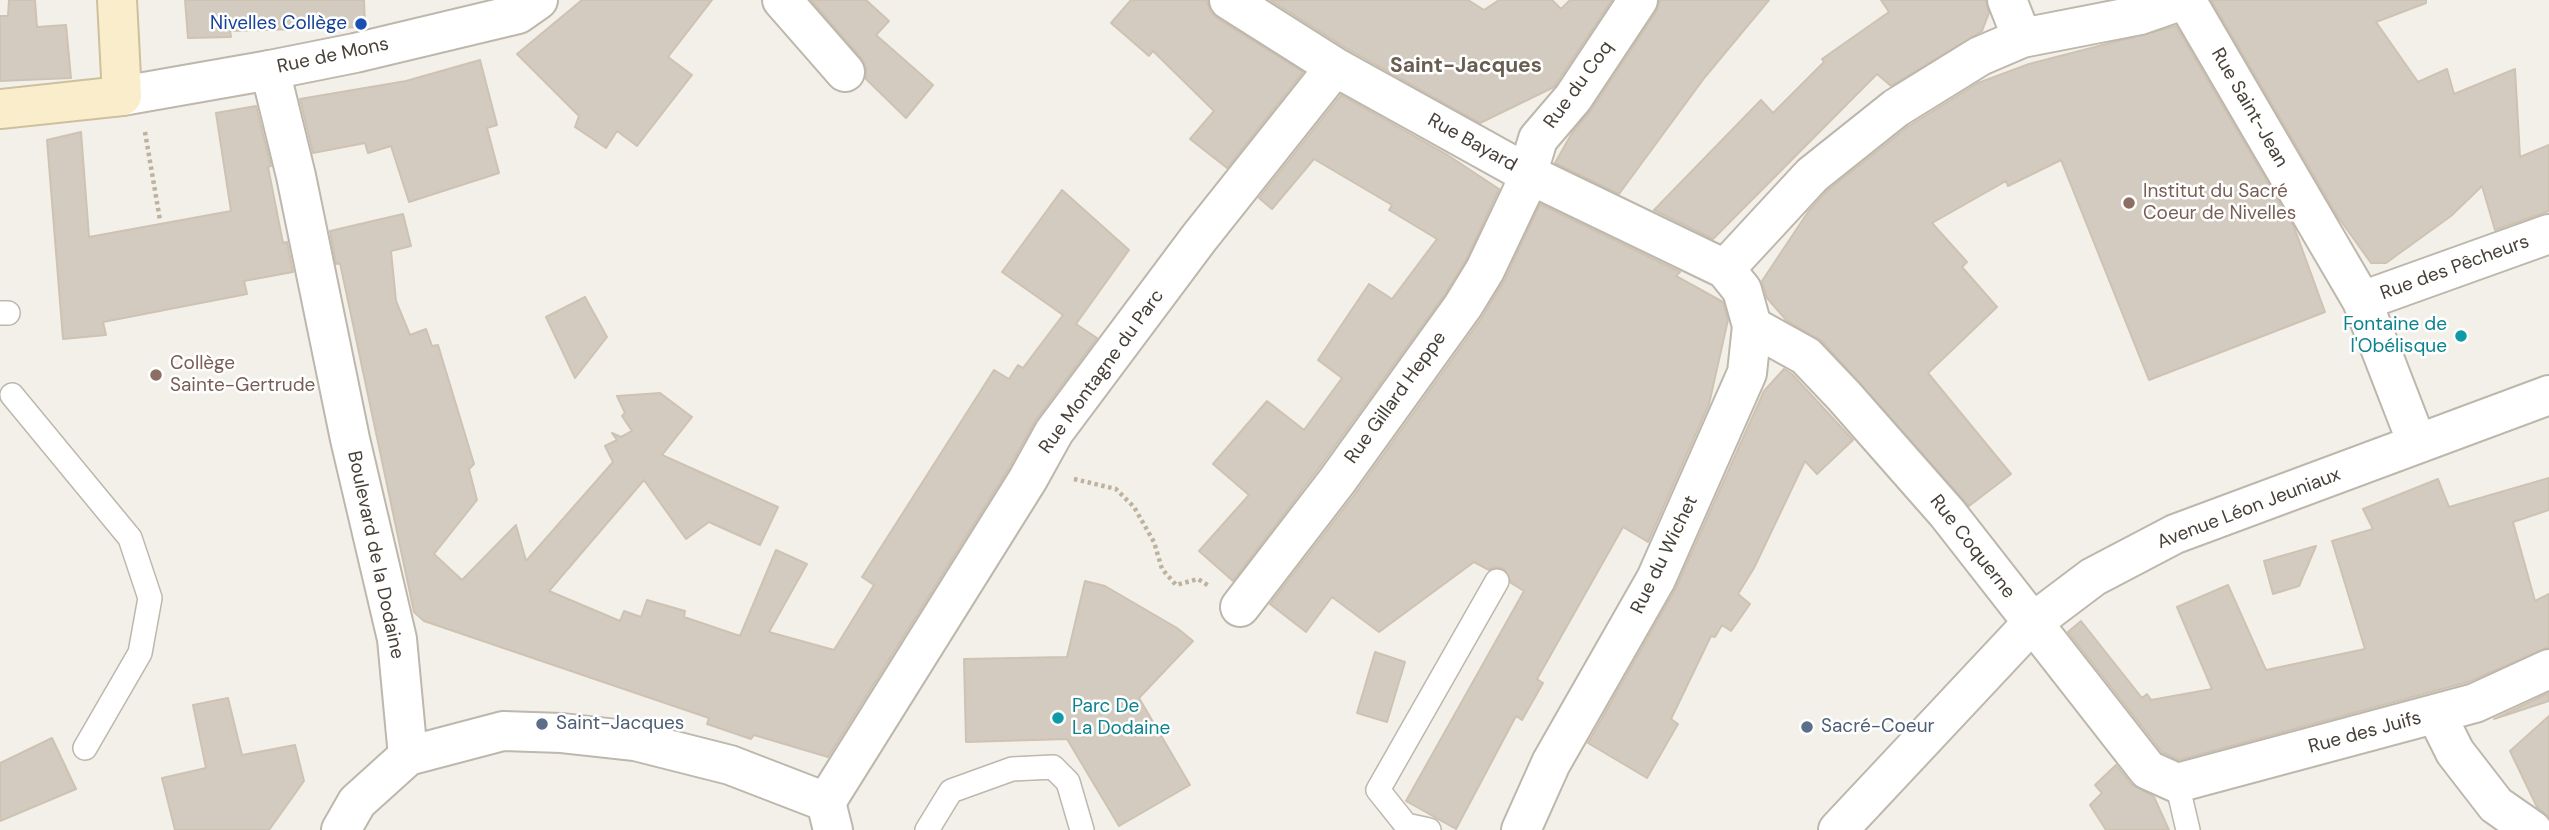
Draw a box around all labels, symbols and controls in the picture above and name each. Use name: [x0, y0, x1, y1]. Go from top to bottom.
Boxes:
place label: Nivelles Collège: [210, 13, 347, 35]
marker: Nivelles Collège: [353, 16, 369, 32]
street label: Rue de Mons: [275, 33, 391, 79]
street label: Rue du Coq: [1540, 37, 1618, 133]
street label: Rue Saint-Jean: [2206, 44, 2292, 172]
district label: Saint-Jacques: [1390, 53, 1542, 79]
street label: Rue Bayard: [1423, 109, 1521, 177]
place label: Institut du Sacré Coeur de Nivelles: [2143, 181, 2296, 225]
marker: Institut du Sacré Coeur de Nivelles: [2121, 195, 2137, 211]
street label: Rue des Pêcheurs: [2378, 231, 2532, 305]
street label: Rue Montagne du Parc: [1035, 285, 1169, 459]
place label: Fontaine de l'Obélisque: [2343, 314, 2447, 358]
street label: Rue Gillard Heppe: [1340, 327, 1452, 469]
marker: Fontaine de l'Obélisque: [2453, 328, 2469, 344]
place label: Collège Sainte-Gertrude: [170, 353, 315, 397]
marker: Collège Sainte-Gertrude: [148, 367, 164, 383]
street label: Boulevard de la Dodaine: [342, 449, 408, 661]
street label: Avenue Léon Jeuniaux: [2154, 463, 2344, 555]
street label: Rue Coquerne: [1924, 491, 2020, 603]
street label: Rue du Wichet: [1627, 492, 1703, 618]
place label: Parc De La Dodaine: [1072, 696, 1170, 740]
street label: Rue des Juifs: [2306, 707, 2424, 759]
marker: Parc De La Dodaine: [1050, 710, 1066, 726]
place label: Saint-Jacques: [556, 713, 684, 735]
marker: Saint-Jacques: [534, 716, 550, 732]
place label: Sacré-Coeur: [1821, 716, 1935, 738]
marker: Sacré-Coeur: [1799, 719, 1815, 735]

